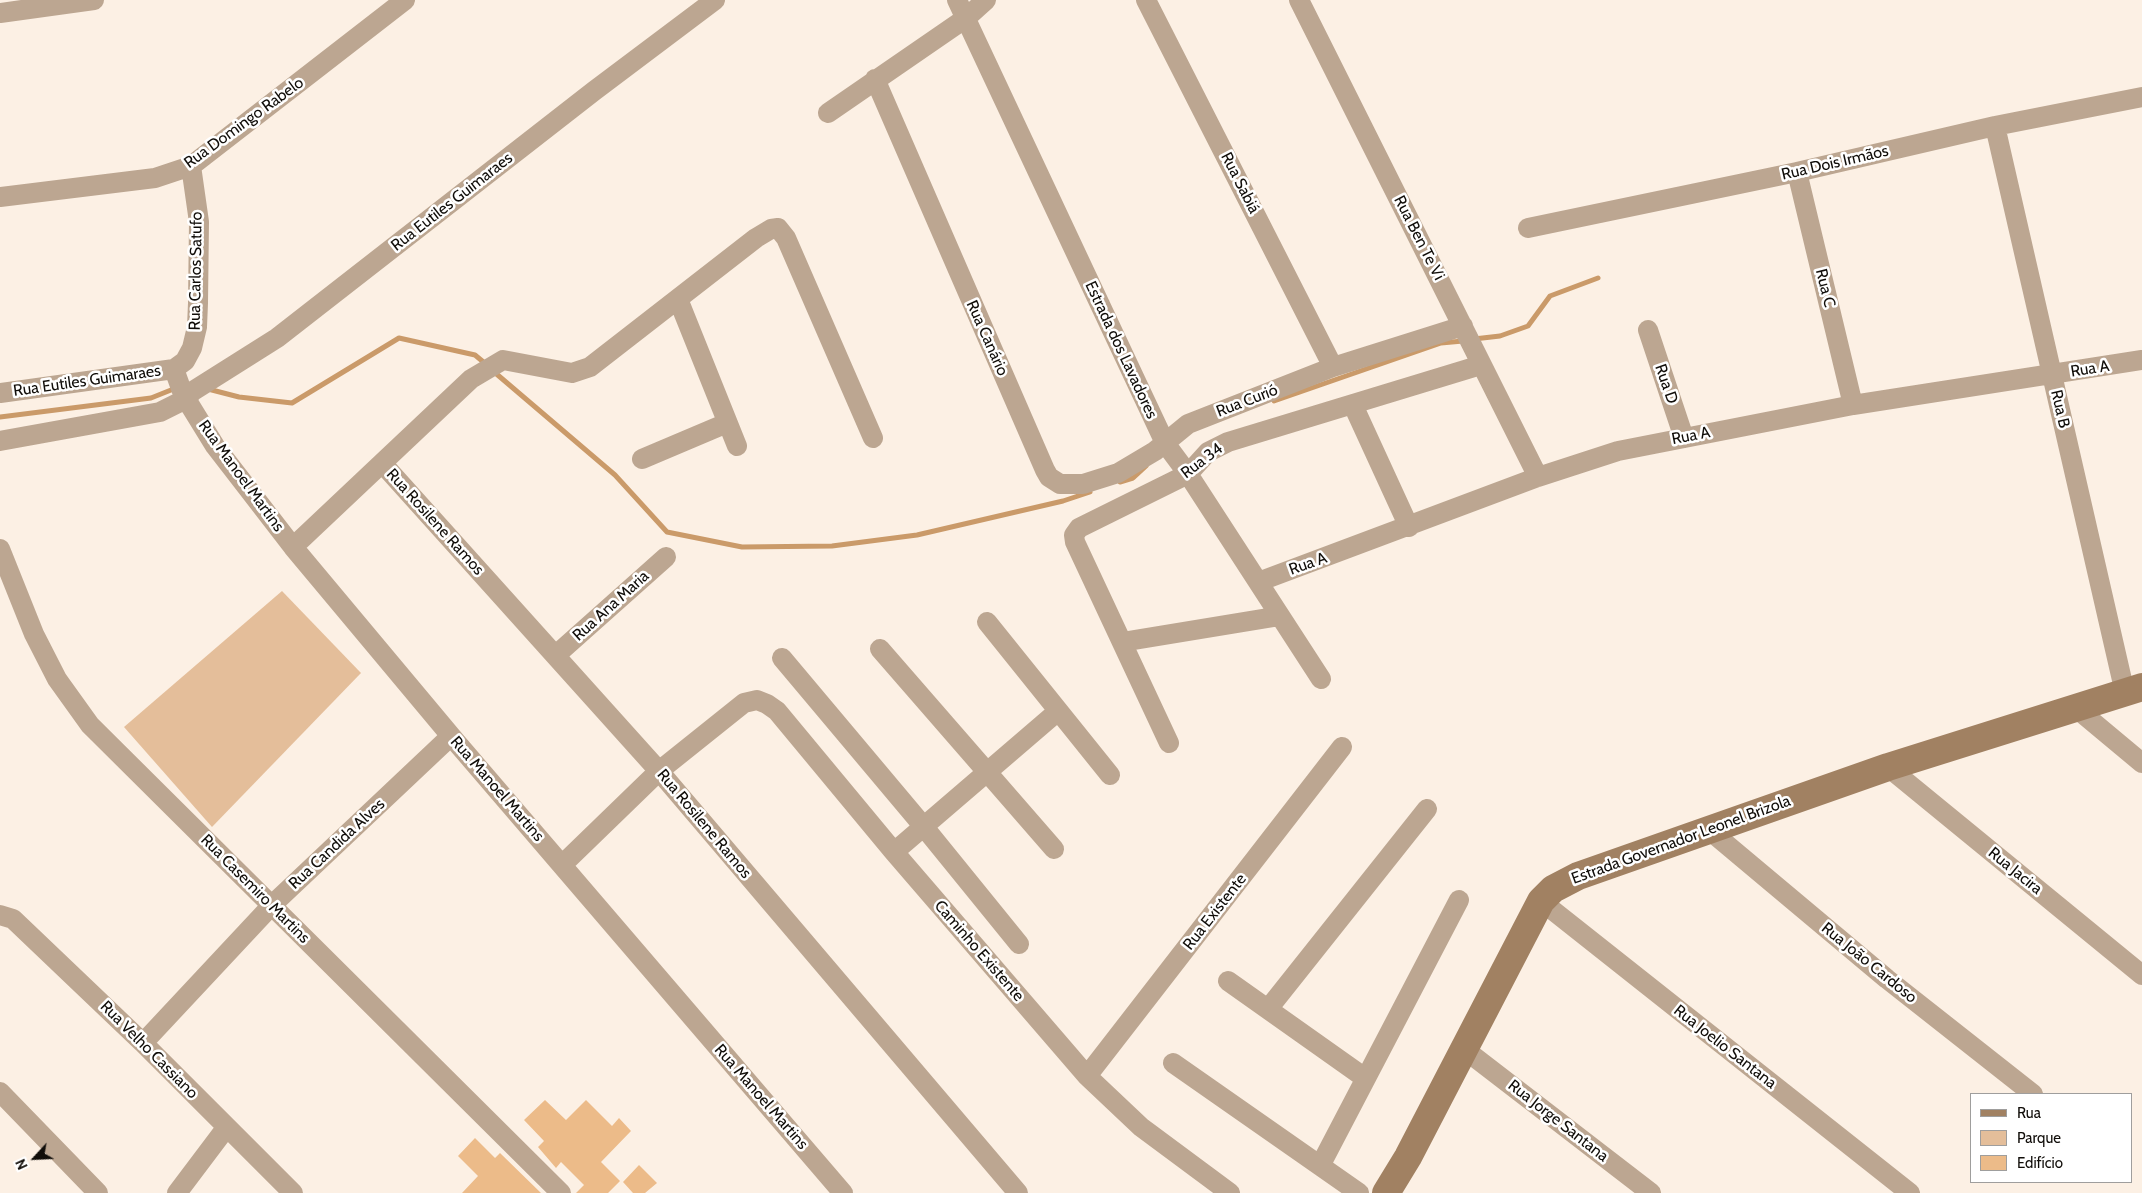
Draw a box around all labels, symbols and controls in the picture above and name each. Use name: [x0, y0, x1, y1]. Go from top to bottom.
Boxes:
street label: Rua Domingo Rabelo: [181, 73, 307, 173]
street label: Rua Dois Irmãos: [1780, 141, 1890, 185]
street label: Rua Eutiles Guimaraes: [388, 149, 516, 255]
street label: Rua Sabiá: [1216, 149, 1264, 217]
street label: Rua Ben Te Vi: [1389, 193, 1449, 283]
street label: Rua Carlos Satufo: [185, 211, 207, 331]
street label: Rua C: [1811, 267, 1839, 309]
street label: Estrada dos Lavadores: [1081, 278, 1161, 422]
street label: Rua Canário: [962, 297, 1012, 379]
street label: Rua A: [2069, 356, 2111, 382]
street label: Rua Eutiles Guimaraes: [12, 361, 162, 401]
street label: Rua D: [1650, 362, 1682, 406]
street label: Rua Curió: [1214, 381, 1280, 421]
street label: Rua B: [2046, 388, 2074, 430]
street label: Rua Manoel Martins: [194, 417, 288, 535]
street label: Rua A: [1670, 423, 1712, 449]
street label: Rua 34: [1177, 439, 1227, 483]
street label: Rua Rosilene Ramos: [382, 465, 488, 579]
street label: Rua A: [1286, 548, 1330, 580]
street label: Rua Ana Maria: [569, 567, 653, 645]
street label: Rua Manoel Martins: [446, 733, 548, 845]
street label: Rua Rosilene Ramos: [653, 766, 755, 882]
street label: Estrada Governador Leonel Brizola: [1569, 791, 1793, 889]
street label: Rua Candida Alves: [285, 795, 389, 893]
street label: Rua Casemiro Martins: [197, 831, 313, 947]
street label: Rua Jacira: [1984, 843, 2046, 899]
street label: Rua Existente: [1179, 870, 1251, 954]
street label: Caminho Existente: [930, 897, 1028, 1005]
street label: Rua João Cardoso: [1817, 919, 1921, 1007]
street label: Rua Velho Cassiano: [96, 997, 202, 1103]
street label: Rua Joelio Santana: [1670, 1001, 1780, 1093]
street label: Rua Manoel Martins: [710, 1041, 812, 1153]
street label: Rua Jorge Santana: [1504, 1076, 1612, 1166]
legend: [1970, 1093, 2132, 1183]
text: Rua: [2017, 1104, 2041, 1122]
text: Parque: [2017, 1129, 2061, 1147]
north arrow: [10, 1133, 60, 1183]
text: Edifício: [2017, 1154, 2063, 1172]
text: N: [11, 1156, 32, 1173]

